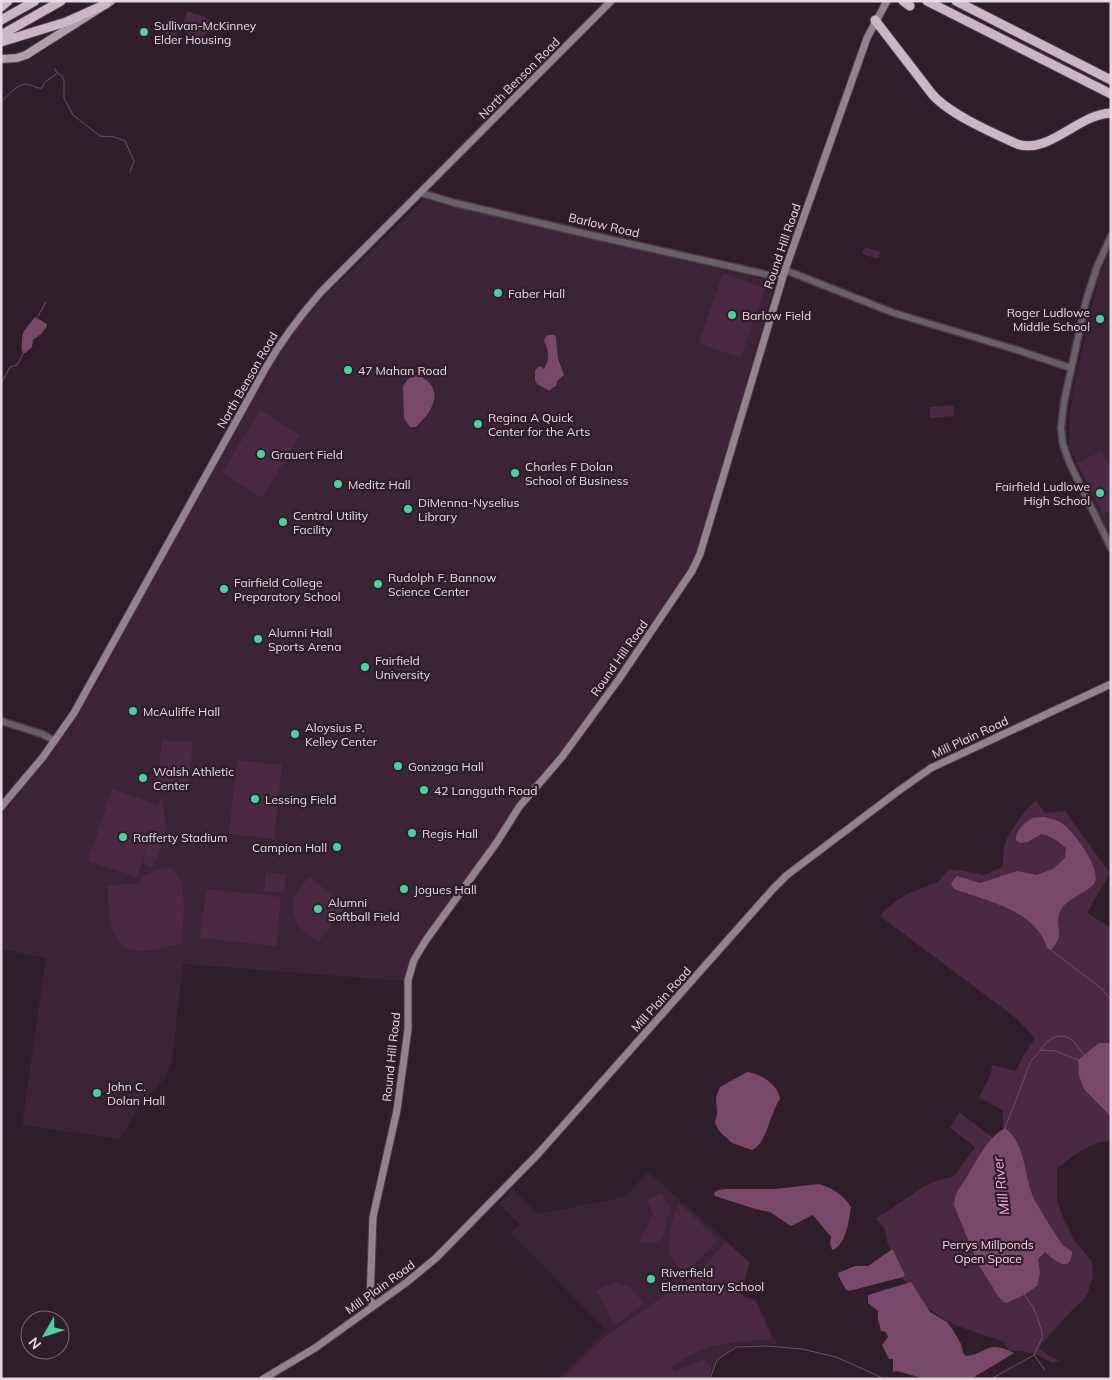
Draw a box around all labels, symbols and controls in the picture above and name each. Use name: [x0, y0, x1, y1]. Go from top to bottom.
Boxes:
place label: Sullivan-McKinney Elder Housing: [154, 18, 257, 47]
marker: Sullivan-McKinney Elder Housing: [138, 26, 150, 38]
street label: North Benson Road: [475, 34, 563, 122]
street label: Round Hill Road: [760, 201, 804, 291]
street label: Barlow Road: [567, 210, 641, 240]
place label: Faber Hall: [508, 286, 565, 301]
marker: Faber Hall: [492, 287, 504, 299]
place label: Roger Ludlowe Middle School: [1007, 305, 1090, 334]
place label: Barlow Field: [742, 308, 811, 323]
marker: Barlow Field: [726, 309, 738, 321]
marker: Roger Ludlowe Middle School: [1094, 313, 1106, 325]
street label: North Benson Road: [213, 329, 281, 431]
place label: 47 Mahan Road: [358, 363, 447, 378]
marker: 47 Mahan Road: [342, 364, 354, 376]
place label: Regina A Quick Center for the Arts: [488, 410, 590, 439]
marker: Regina A Quick Center for the Arts: [472, 418, 484, 430]
place label: Grauert Field: [271, 447, 343, 462]
marker: Grauert Field: [255, 448, 267, 460]
place label: Charles F Dolan School of Business: [525, 459, 629, 488]
marker: Charles F Dolan School of Business: [509, 467, 521, 479]
place label: Meditz Hall: [348, 477, 411, 492]
marker: Meditz Hall: [332, 478, 344, 490]
place label: Fairfield Ludlowe High School: [995, 479, 1090, 508]
marker: Fairfield Ludlowe High School: [1094, 487, 1106, 499]
place label: DiMenna-Nyselius Library: [418, 495, 519, 524]
marker: DiMenna-Nyselius Library: [402, 503, 414, 515]
place label: Central Utility Facility: [293, 508, 369, 537]
marker: Central Utility Facility: [277, 516, 289, 528]
place label: Rudolph F. Bannow Science Center: [388, 570, 497, 599]
place label: Fairfield College Preparatory School: [234, 575, 341, 604]
marker: Rudolph F. Bannow Science Center: [372, 578, 384, 590]
marker: Fairfield College Preparatory School: [218, 583, 230, 595]
street label: Round Hill Road: [587, 617, 651, 699]
place label: Alumni Hall Sports Arena: [268, 625, 341, 654]
marker: Alumni Hall Sports Arena: [252, 633, 264, 645]
place label: Fairfield University: [375, 653, 431, 682]
marker: Fairfield University: [359, 661, 371, 673]
place label: McAuliffe Hall: [143, 704, 220, 719]
marker: McAuliffe Hall: [127, 705, 139, 717]
street label: Mill Plain Road: [930, 713, 1010, 761]
place label: Aloysius P. Kelley Center: [305, 720, 378, 749]
marker: Aloysius P. Kelley Center: [289, 728, 301, 740]
place label: Gonzaga Hall: [408, 759, 484, 774]
marker: Gonzaga Hall: [392, 760, 404, 772]
place label: Walsh Athletic Center: [153, 764, 234, 793]
marker: Walsh Athletic Center: [137, 772, 149, 784]
place label: 42 Langguth Road: [434, 783, 537, 798]
marker: 42 Langguth Road: [418, 784, 430, 796]
place label: Lessing Field: [265, 792, 336, 807]
marker: Lessing Field: [249, 793, 261, 805]
place label: Regis Hall: [422, 826, 478, 841]
marker: Regis Hall: [406, 827, 418, 839]
place label: Rafferty Stadium: [133, 830, 228, 845]
marker: Rafferty Stadium: [117, 831, 129, 843]
place label: Campion Hall: [252, 840, 327, 855]
marker: Campion Hall: [331, 841, 343, 853]
place label: Jogues Hall: [414, 882, 477, 897]
marker: Jogues Hall: [398, 883, 410, 895]
place label: Alumni Softball Field: [328, 895, 400, 924]
marker: Alumni Softball Field: [312, 903, 324, 915]
street label: Mill Plain Road: [628, 963, 694, 1035]
street label: Round Hill Road: [379, 1012, 403, 1102]
place label: John C. Dolan Hall: [107, 1079, 165, 1108]
marker: John C. Dolan Hall: [91, 1087, 103, 1099]
water label: Mill River: [988, 1155, 1014, 1216]
park label: Perrys Millponds Open Space: [942, 1237, 1034, 1266]
street label: Mill Plain Road: [342, 1257, 418, 1317]
place label: Riverfield Elementary School: [661, 1265, 764, 1294]
marker: Riverfield Elementary School: [645, 1273, 657, 1285]
north arrow: [20, 1310, 70, 1360]
text: N: [25, 1333, 45, 1353]

